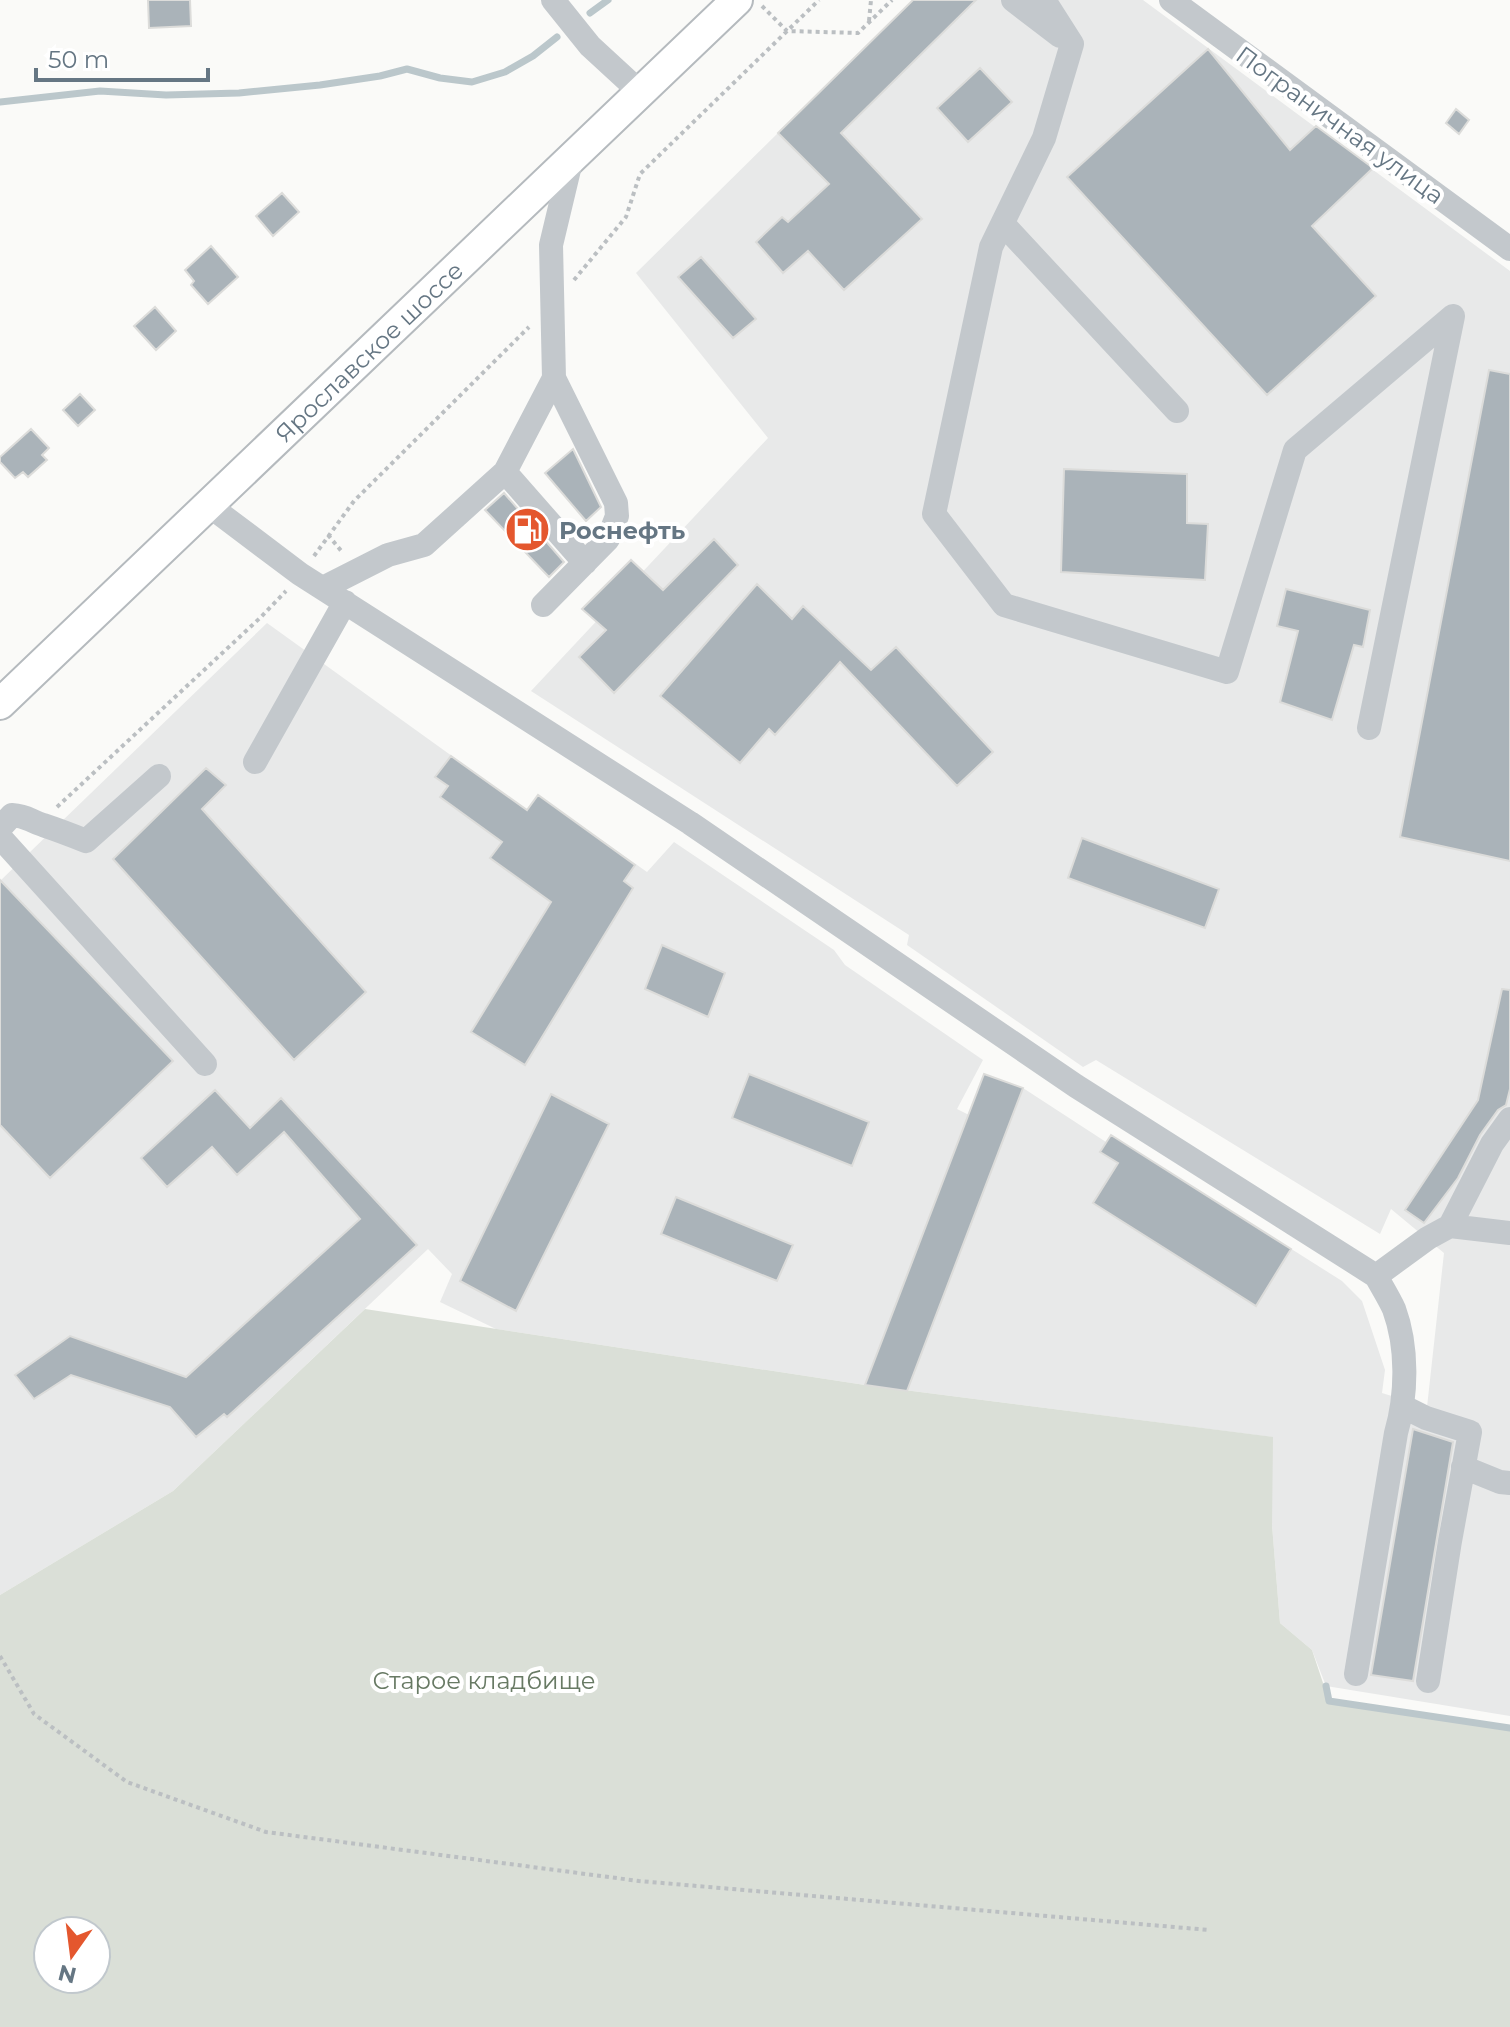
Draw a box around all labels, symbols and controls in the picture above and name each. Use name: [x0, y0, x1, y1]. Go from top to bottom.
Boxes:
scale bar: [36, 32, 208, 82]
street label: Пограничная улица: [1230, 40, 1450, 210]
text: 50 m: [48, 45, 109, 74]
street label: Ярославское шоссе: [269, 255, 469, 448]
fuel station icon: Роснефть: [504, 506, 552, 554]
place label: Роснефть: [559, 516, 685, 545]
park label: Старое кладбище: [372, 1666, 596, 1695]
north arrow: [32, 1915, 112, 1995]
text: N: [55, 1959, 79, 1989]

